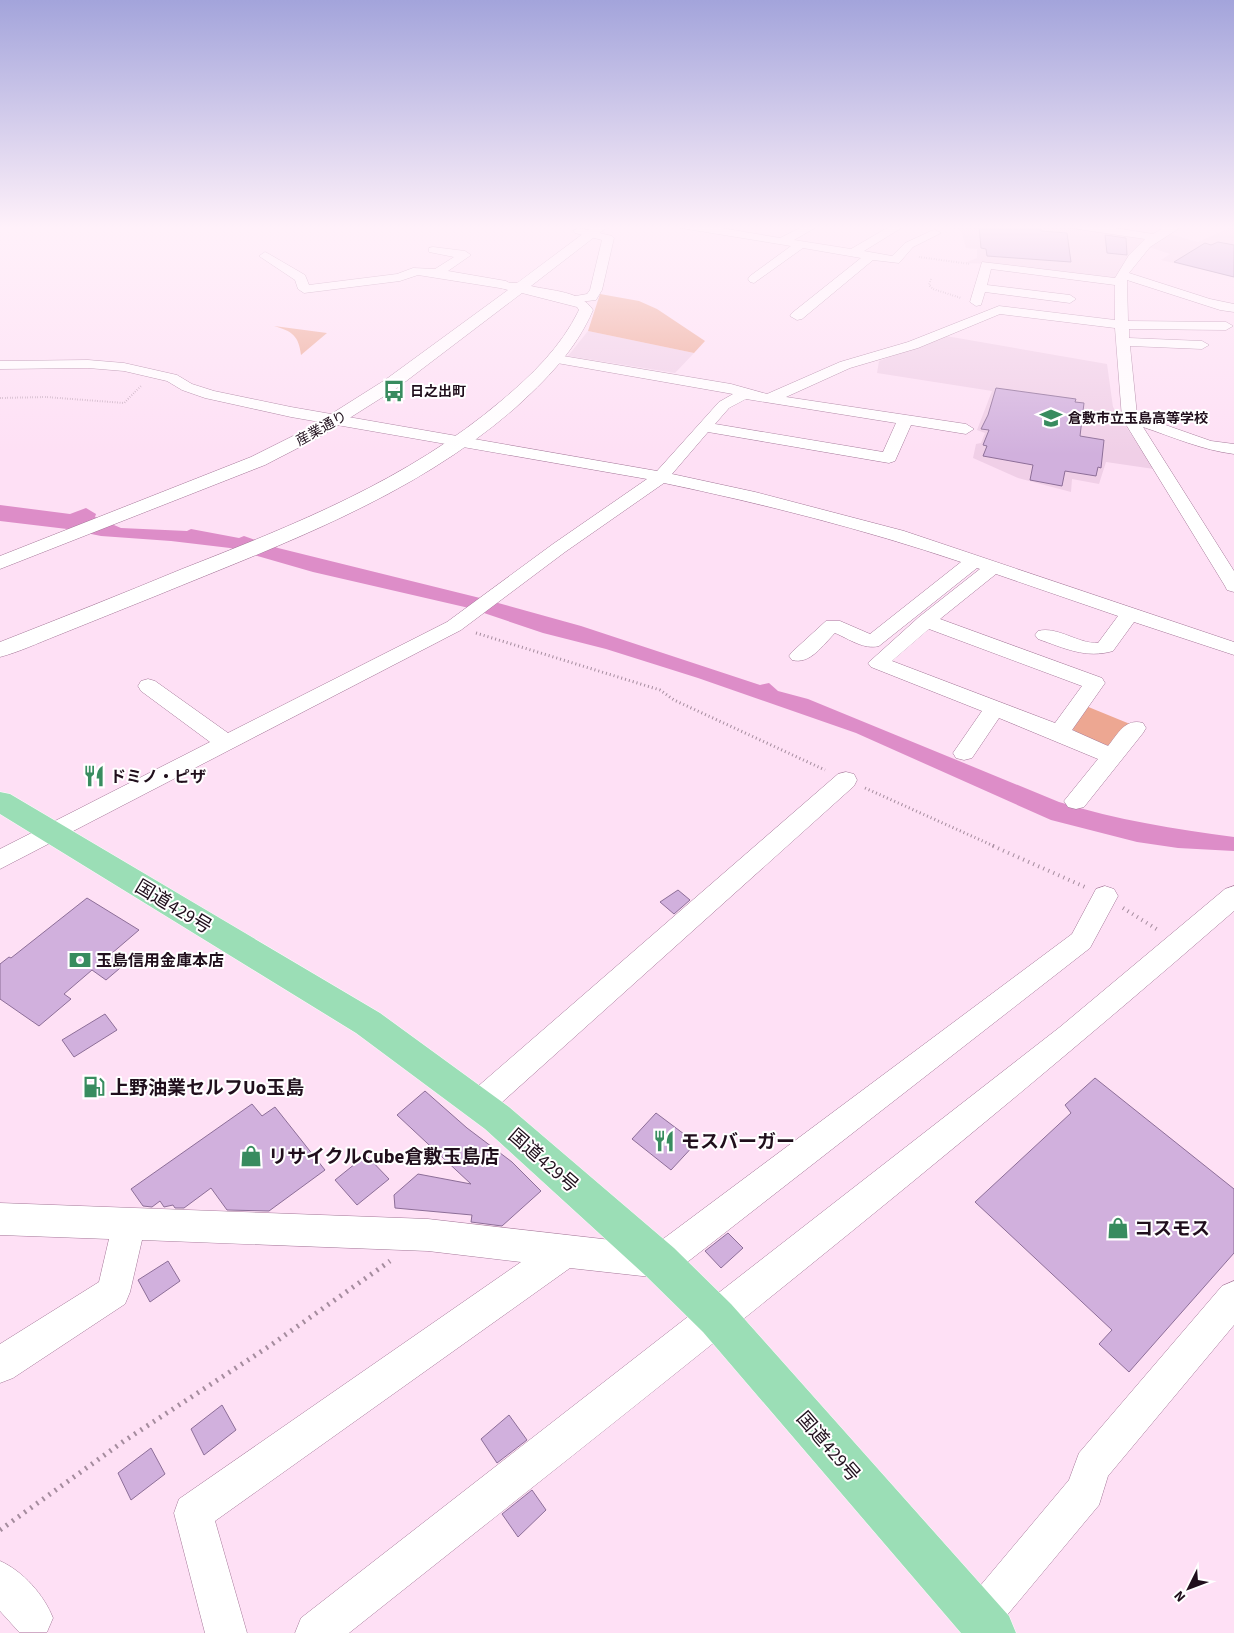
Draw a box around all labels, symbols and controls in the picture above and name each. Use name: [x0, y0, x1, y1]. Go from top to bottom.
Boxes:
bus stop icon: 日之出町: [381, 378, 407, 404]
place label: 日之出町: [410, 382, 466, 402]
school or university icon: 倉敷市立玉島高等学校: [1038, 405, 1064, 431]
street label: 産業通り: [292, 407, 351, 451]
place label: 倉敷市立玉島高等学校: [1068, 409, 1208, 429]
restaurant icon: ドミノ・ピザ: [81, 763, 107, 789]
place label: ドミノ・ピザ: [110, 766, 206, 788]
street label: 国道429号: [130, 874, 217, 941]
bank icon: 玉島信用金庫本店: [67, 947, 93, 973]
place label: 玉島信用金庫本店: [96, 950, 224, 972]
fuel station icon: 上野油業セルフUo玉島: [81, 1074, 107, 1100]
place label: 上野油業セルフUo玉島: [110, 1075, 304, 1102]
street label: 国道429号: [502, 1123, 584, 1199]
restaurant icon: モスバーガー: [651, 1128, 677, 1154]
place label: モスバーガー: [681, 1129, 795, 1156]
shop icon: リサイクルCube倉敷玉島店: [238, 1143, 264, 1169]
place label: リサイクルCube倉敷玉島店: [268, 1144, 499, 1171]
shop icon: コスモス: [1105, 1215, 1131, 1241]
place label: コスモス: [1134, 1216, 1210, 1243]
street label: 国道429号: [790, 1406, 866, 1488]
north arrow: [1164, 1563, 1214, 1613]
text: N: [1170, 1586, 1191, 1606]

